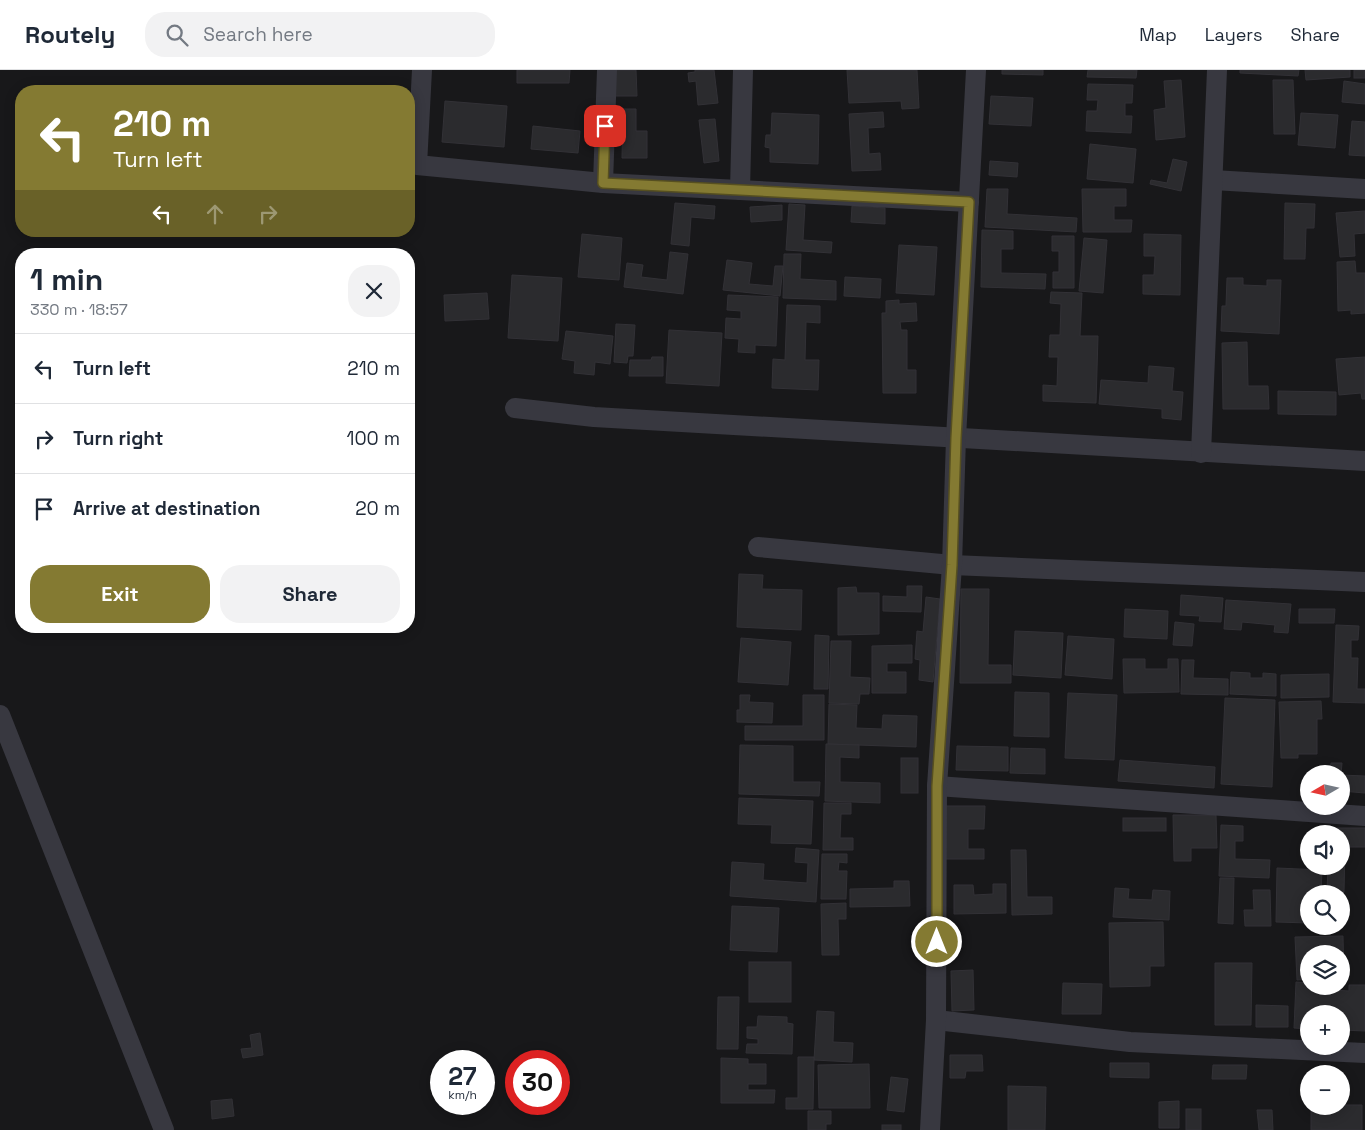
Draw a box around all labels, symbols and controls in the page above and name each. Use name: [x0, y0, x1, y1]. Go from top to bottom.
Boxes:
search box: [145, 12, 495, 57]
text: Routely: [25, 19, 115, 50]
icon: search: [163, 21, 191, 49]
text: Search here: [203, 22, 313, 47]
text: Map: [1139, 23, 1177, 46]
text: Layers: [1205, 23, 1262, 46]
text: Share: [1290, 23, 1340, 46]
text: 210 m: [113, 102, 211, 146]
icon: left: [30, 105, 95, 170]
pin: [584, 105, 626, 147]
icon: arrive: [591, 112, 619, 140]
text: Turn left: [113, 145, 203, 173]
icon: left: [148, 200, 176, 228]
icon: ahead: [201, 200, 229, 228]
icon: right: [254, 200, 282, 228]
text: 1 min: [30, 260, 103, 299]
button: close: [348, 265, 400, 317]
text: 330 m · 18:57: [30, 299, 128, 320]
icon: left: [30, 355, 58, 383]
text: Turn left: [73, 356, 151, 381]
text: 210 m: [347, 356, 400, 381]
icon: right: [30, 425, 58, 453]
text: Turn right: [73, 426, 163, 451]
text: 100 m: [346, 426, 400, 451]
icon: arrive: [30, 495, 58, 523]
text: Arrive at destination: [73, 496, 261, 521]
text: 20 m: [355, 496, 400, 521]
button: Exit: [30, 565, 210, 623]
button: Share: [220, 565, 400, 623]
north arrow: [1300, 765, 1350, 815]
map controls: [1300, 765, 1350, 1115]
button: sound: [1300, 825, 1350, 875]
button: search: [1300, 885, 1350, 935]
position arrow: [910, 915, 962, 967]
button: layers: [1300, 945, 1350, 995]
button: +: [1300, 1005, 1350, 1055]
speed limit sign: 30: [505, 1050, 570, 1115]
text: 27: [448, 1060, 477, 1092]
button: −: [1300, 1065, 1350, 1115]
text: km/h: [448, 1087, 477, 1103]

